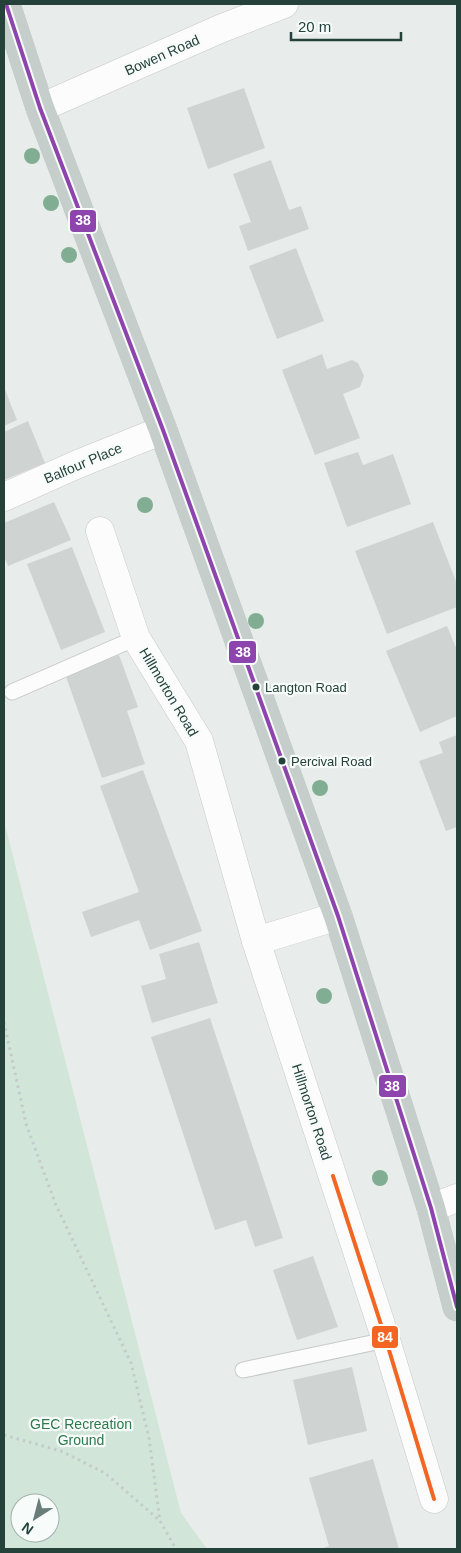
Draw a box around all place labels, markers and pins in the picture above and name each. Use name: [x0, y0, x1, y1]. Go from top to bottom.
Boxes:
place label: Langton Road: [265, 680, 347, 695]
marker: Langton Road: [251, 682, 261, 692]
place label: Percival Road: [291, 754, 372, 769]
marker: Percival Road: [277, 756, 287, 766]

